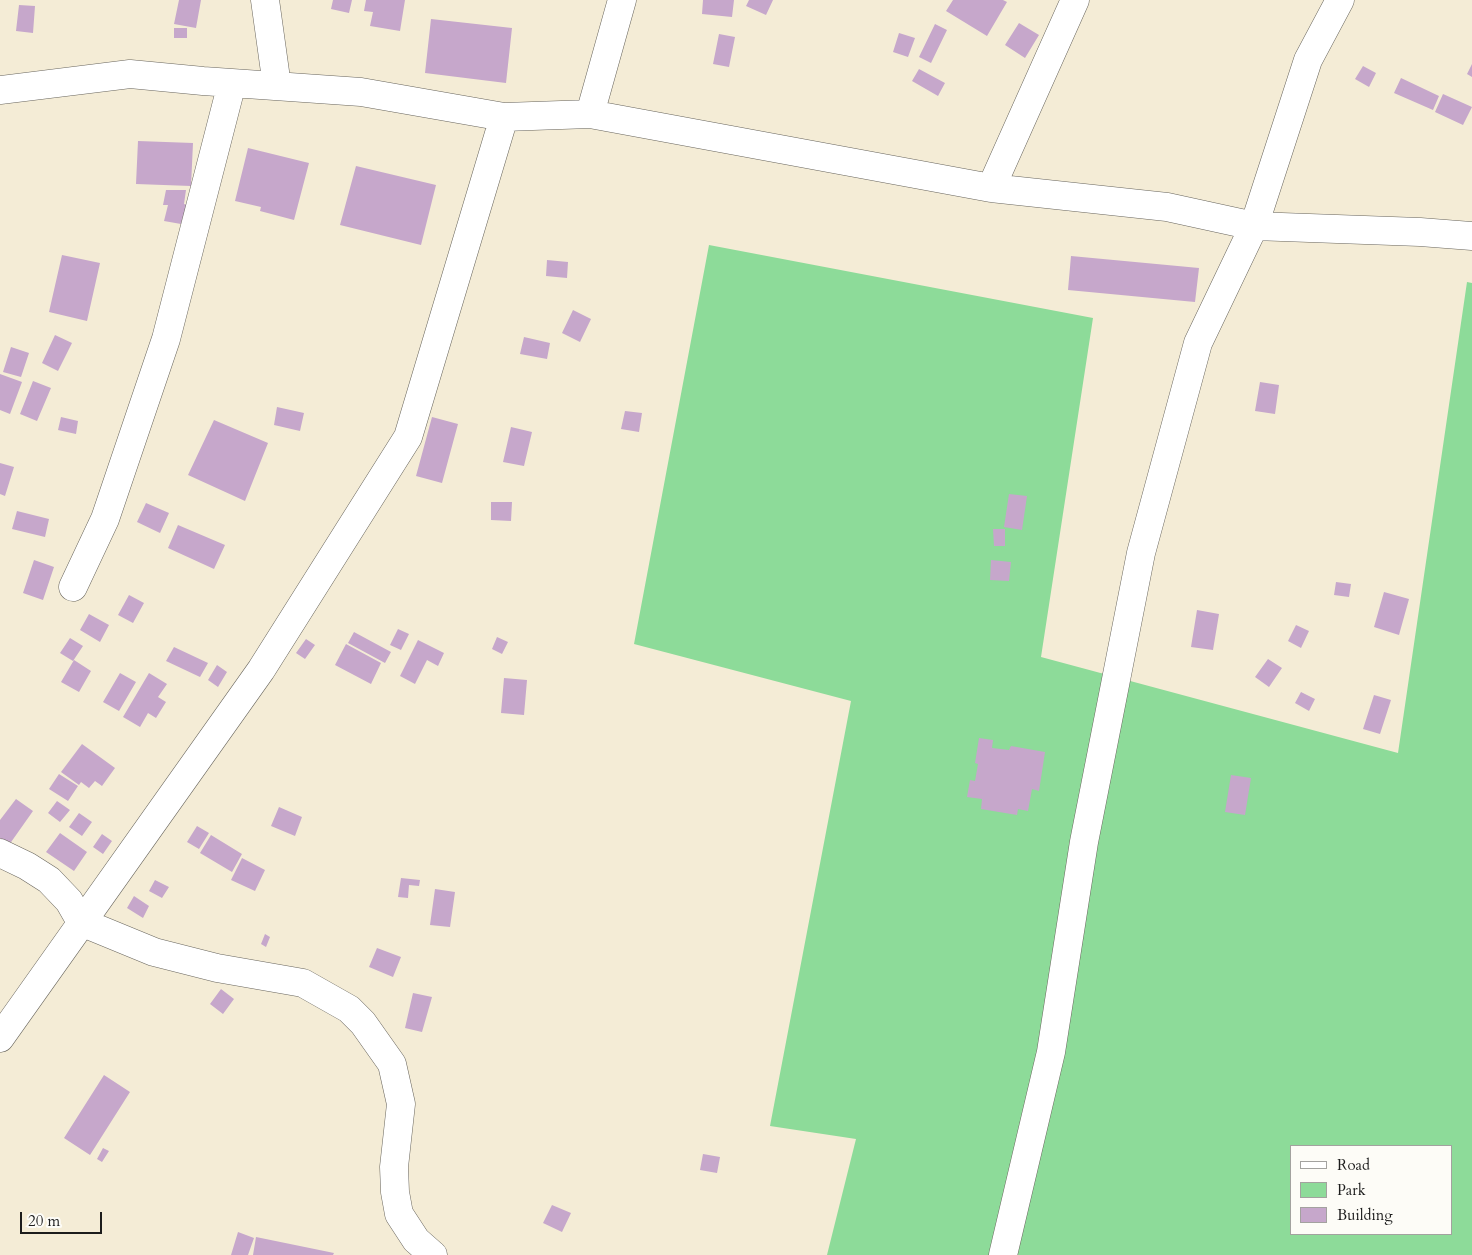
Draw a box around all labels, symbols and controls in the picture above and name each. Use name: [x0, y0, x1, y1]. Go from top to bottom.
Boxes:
legend: [1290, 1145, 1452, 1235]
text: Road: [1337, 1155, 1370, 1175]
text: Park: [1337, 1180, 1366, 1200]
scale bar: [22, 1202, 105, 1234]
text: Building: [1337, 1205, 1393, 1225]
text: 20 m: [28, 1211, 60, 1231]

